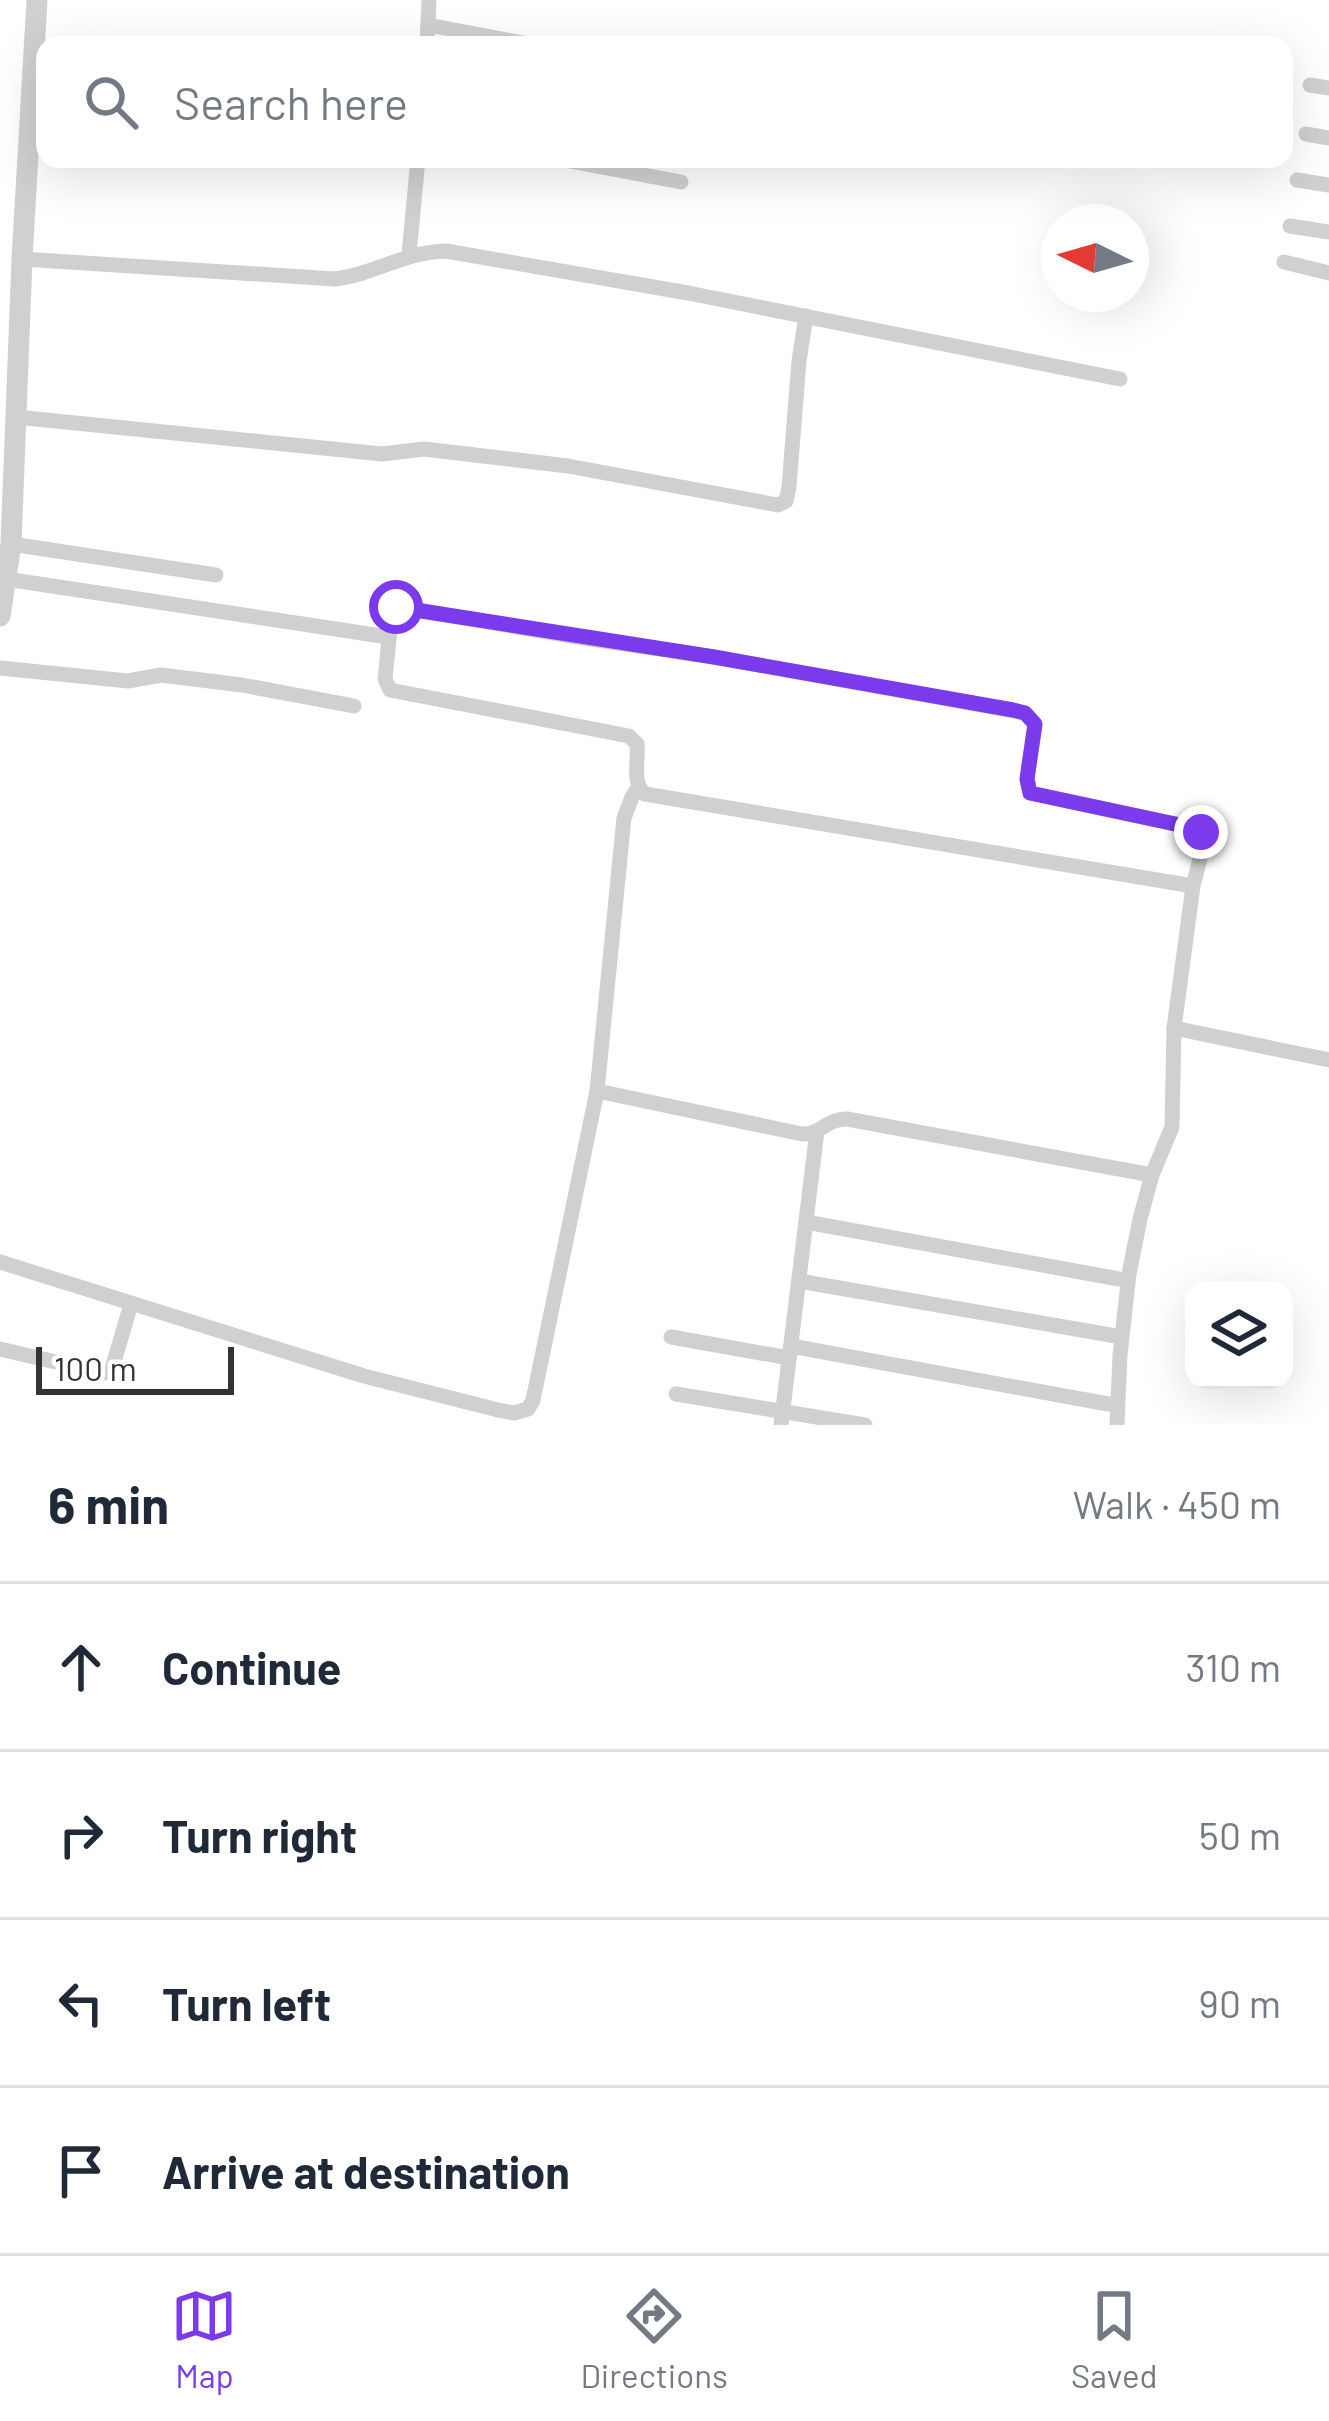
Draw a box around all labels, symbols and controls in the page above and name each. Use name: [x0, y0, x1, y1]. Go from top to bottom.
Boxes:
search box: [36, 36, 1293, 168]
icon: search: [78, 69, 144, 135]
text: Search here: [174, 75, 408, 129]
north arrow: [1041, 204, 1149, 312]
route start: [369, 580, 423, 634]
route end: [1174, 805, 1228, 859]
map controls: [1185, 1281, 1293, 1389]
button: layers: [1185, 1281, 1293, 1389]
scale bar: [36, 1341, 234, 1394]
text: 100 m: [54, 1348, 137, 1388]
text: 6 min: [48, 1473, 169, 1534]
text: Walk · 450 m: [1073, 1480, 1281, 1527]
icon: ahead: [48, 1634, 114, 1700]
text: Continue: [162, 1640, 341, 1694]
text: 310 m: [1185, 1643, 1281, 1690]
icon: right: [48, 1802, 114, 1868]
text: Turn right: [162, 1808, 357, 1862]
text: 50 m: [1199, 1811, 1281, 1858]
icon: left: [48, 1970, 114, 2036]
text: Turn left: [162, 1976, 331, 2030]
text: 90 m: [1199, 1979, 1281, 2026]
icon: arrive: [48, 2138, 114, 2204]
text: Arrive at destination: [162, 2144, 570, 2198]
tab: Map: [171, 2283, 237, 2395]
tab: Directions: [580, 2283, 728, 2395]
tab: Saved: [1071, 2283, 1158, 2395]

